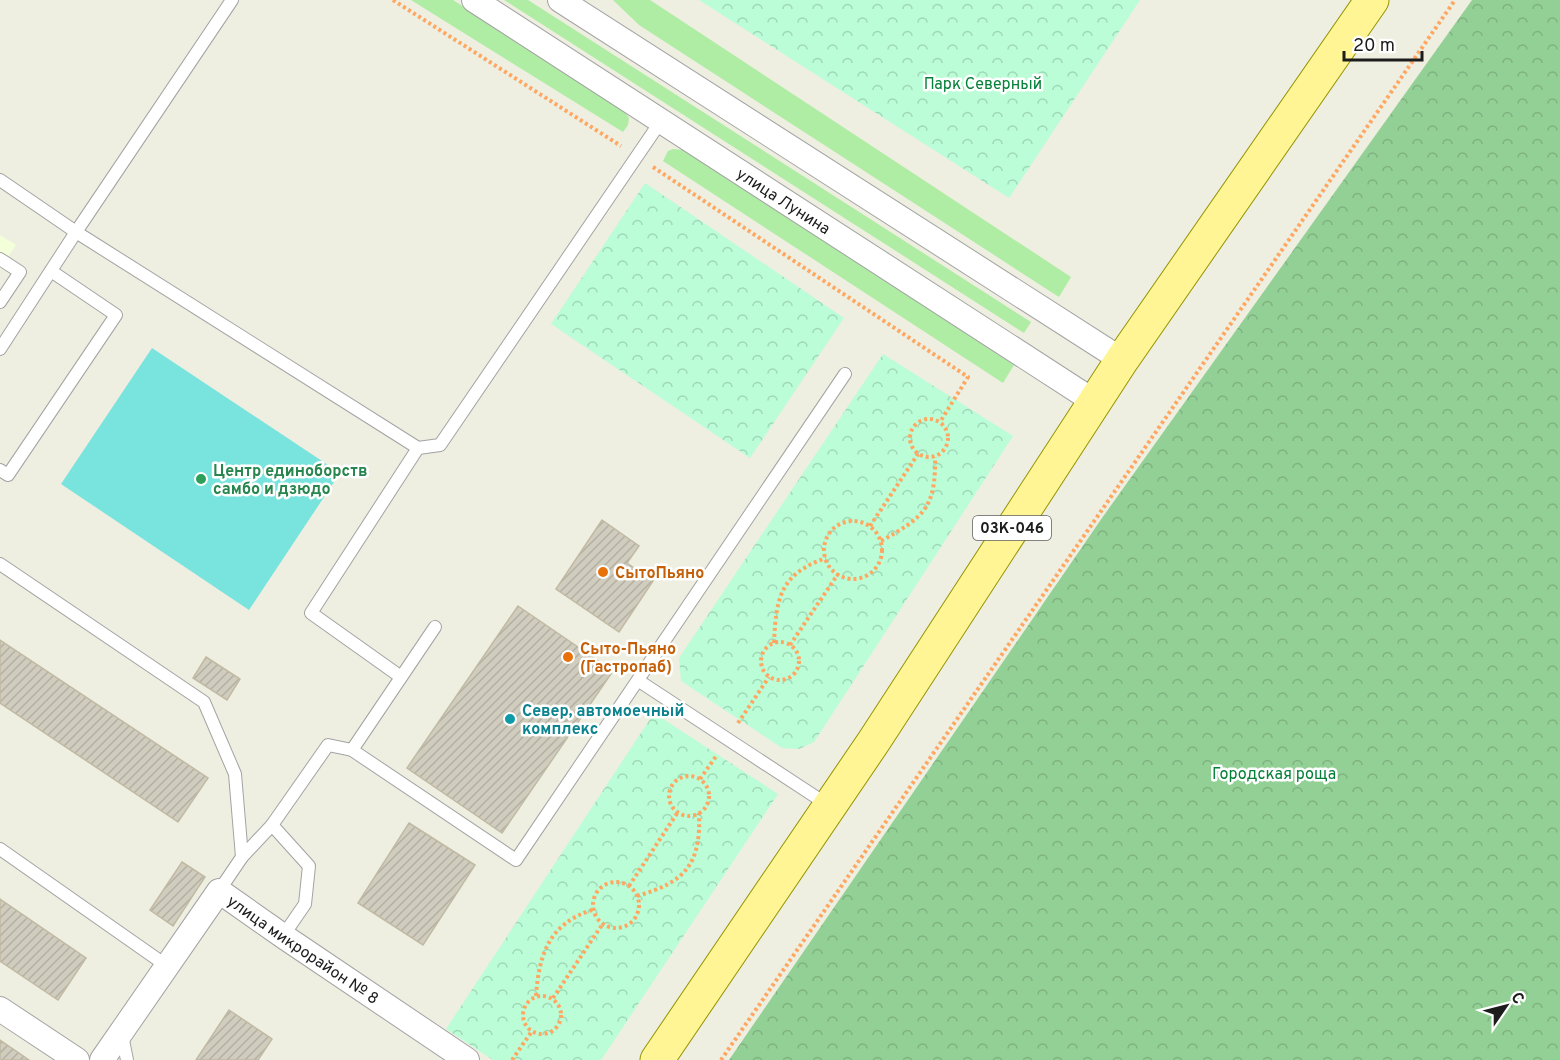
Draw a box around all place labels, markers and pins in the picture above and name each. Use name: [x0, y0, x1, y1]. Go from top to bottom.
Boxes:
place label: Центр единоборств самбо и дзюдо: [213, 462, 367, 500]
marker: Центр единоборств самбо и дзюдо: [194, 472, 208, 486]
place label: СытоПьяно: [615, 564, 704, 584]
marker: СытоПьяно: [596, 565, 610, 579]
place label: Сыто-Пьяно (Гастропаб): [580, 640, 676, 678]
marker: Сыто-Пьяно (Гастропаб): [561, 650, 575, 664]
place label: Север, автомоечный комплекс: [522, 702, 684, 740]
marker: Север, автомоечный комплекс: [503, 712, 517, 726]

